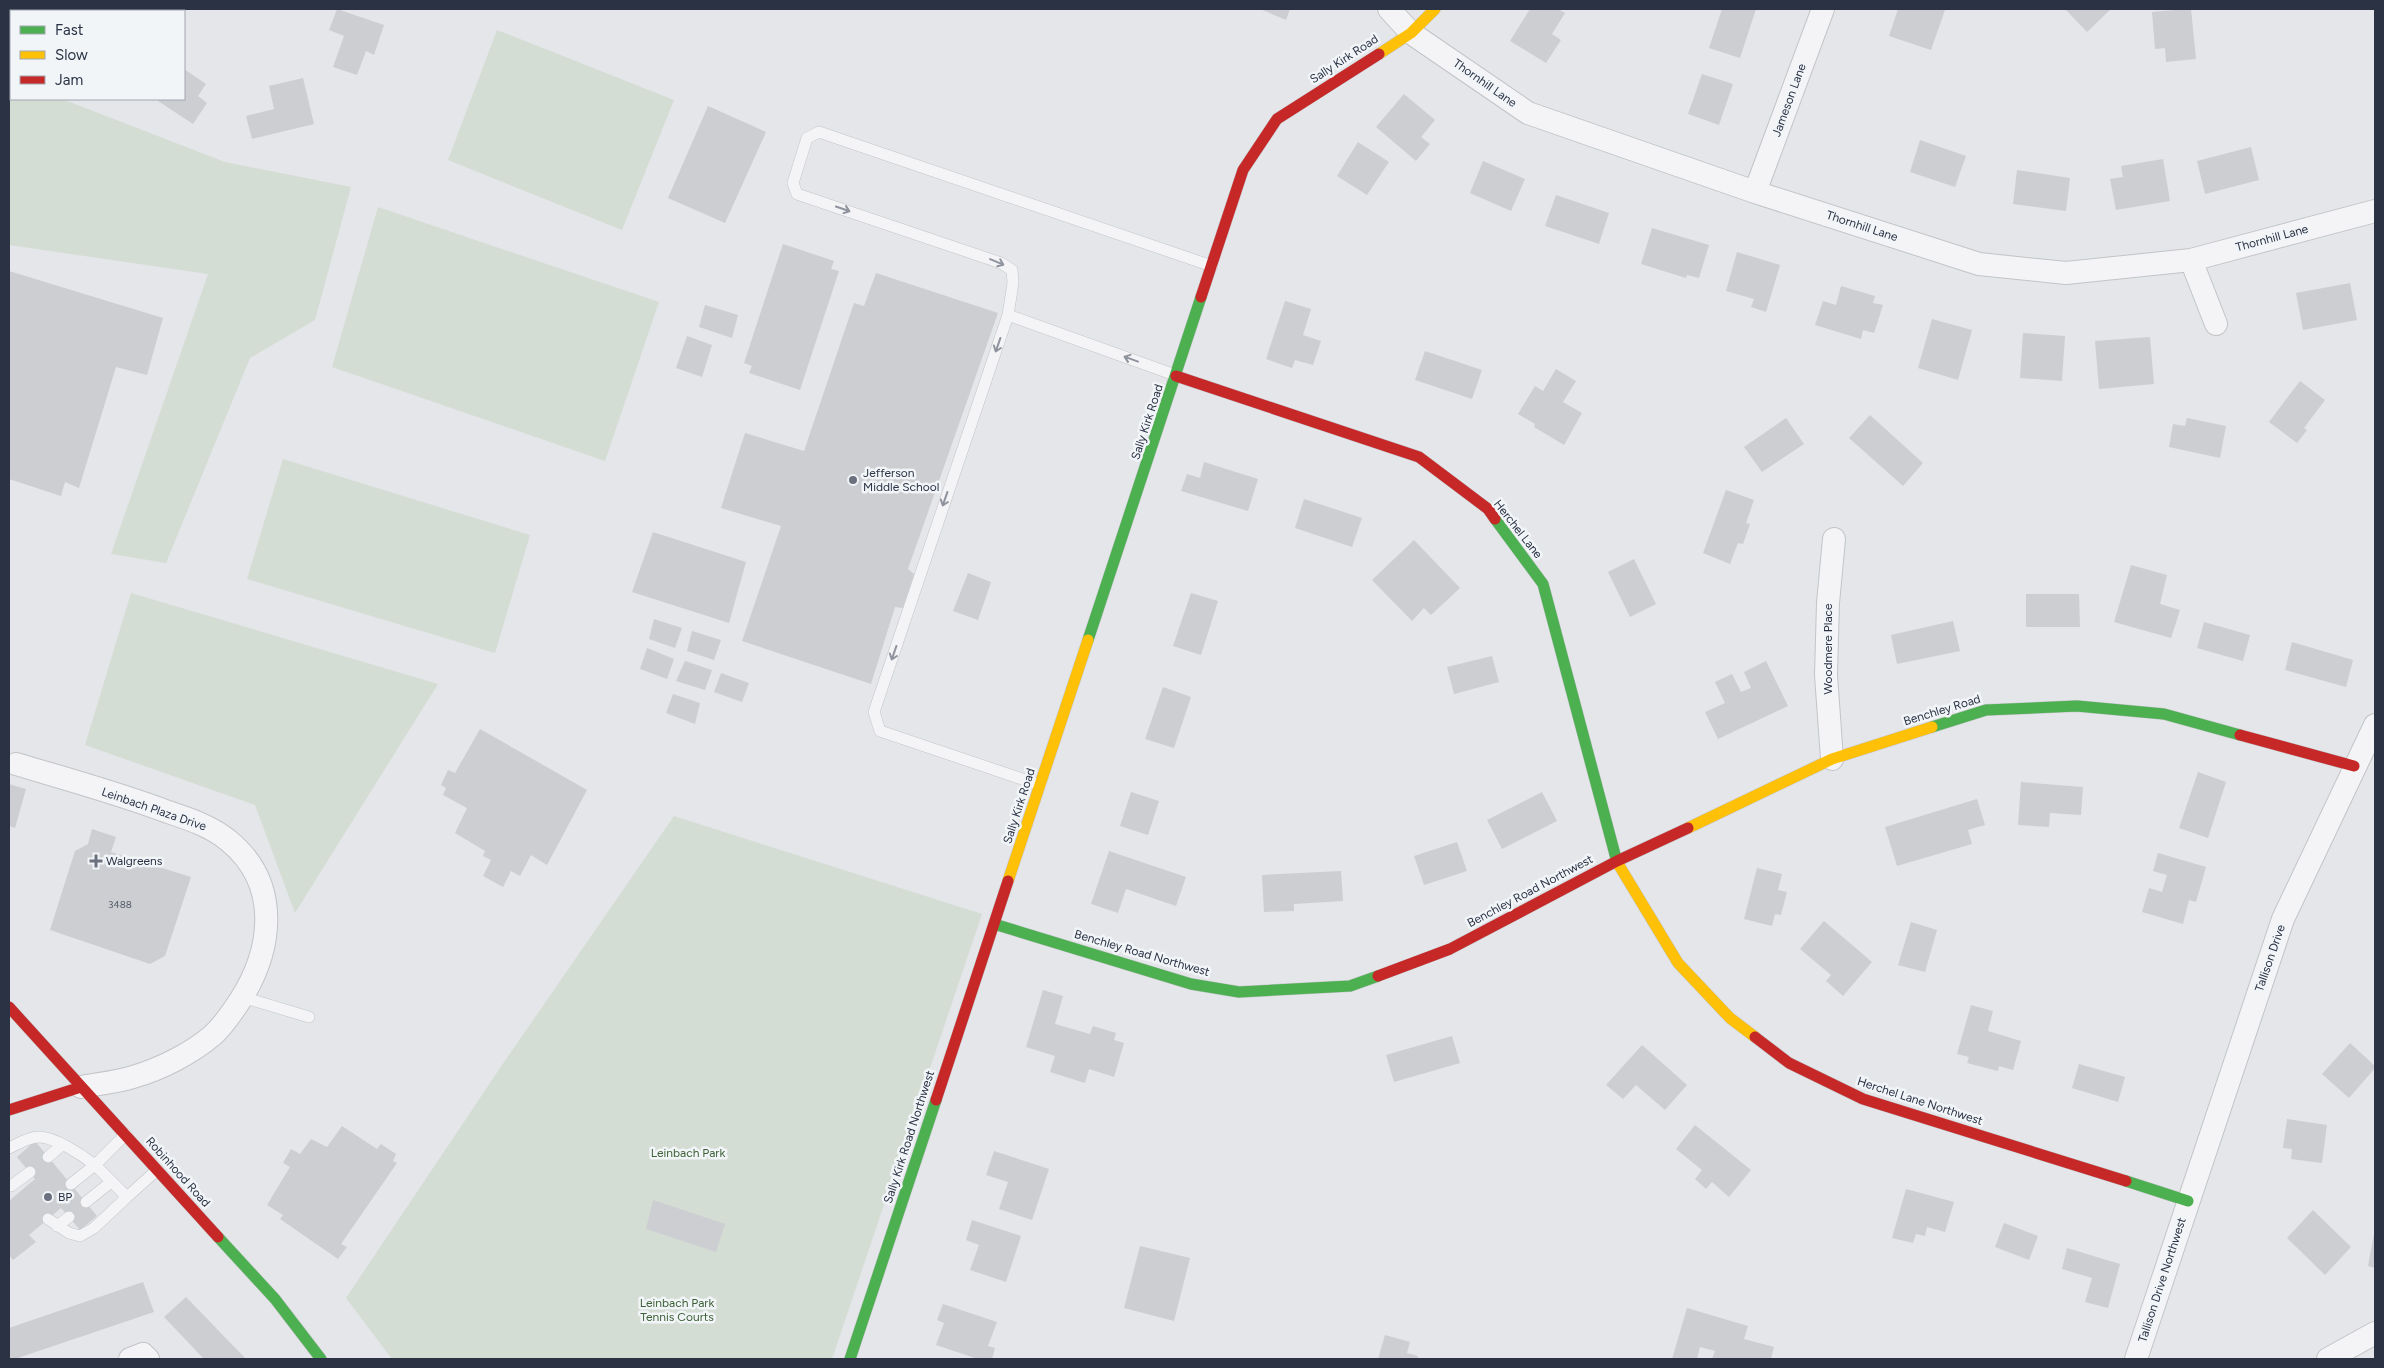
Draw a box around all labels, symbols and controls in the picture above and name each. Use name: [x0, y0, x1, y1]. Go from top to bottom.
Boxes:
legend: [10, 10, 185, 100]
text: Fast: [55, 21, 84, 39]
street label: Sally Kirk Road: [1307, 32, 1381, 86]
text: Slow: [55, 46, 88, 64]
street label: Thornhill Lane: [1451, 56, 1520, 110]
street label: Jameson Lane: [1769, 61, 1809, 139]
text: Jam: [55, 71, 83, 89]
one-way arrow: [835, 205, 851, 214]
street label: Thornhill Lane: [1824, 208, 1900, 244]
street label: Thornhill Lane: [2234, 222, 2310, 254]
one-way arrow: [989, 258, 1004, 267]
one-way arrow: [993, 337, 1002, 353]
one-way arrow: [1123, 354, 1139, 363]
street label: Sally Kirk Road: [1128, 382, 1166, 462]
place label: Jefferson Middle School: [863, 466, 939, 494]
marker: Jefferson Middle School: [847, 474, 859, 486]
one-way arrow: [940, 491, 950, 507]
street label: Herchel Lane: [1491, 497, 1546, 561]
street label: Woodmere Place: [1821, 603, 1835, 695]
one-way arrow: [888, 645, 898, 661]
street label: Benchley Road: [1902, 692, 1982, 728]
street label: Sally Kirk Road: [1000, 766, 1038, 846]
street label: Leinbach Plaza Drive: [100, 784, 209, 834]
street label: Benchley Road Northwest: [1465, 852, 1596, 930]
place label: Walgreens: [106, 854, 163, 868]
marker: Walgreens: [90, 855, 102, 867]
house number: 3488: [108, 898, 132, 911]
street label: Tallison Drive: [2252, 922, 2288, 993]
street label: Benchley Road Northwest: [1073, 927, 1212, 979]
street label: Sally Kirk Road Northwest: [881, 1068, 937, 1205]
street label: Herchel Lane Northwest: [1856, 1074, 1985, 1128]
street label: Robinhood Road: [143, 1134, 213, 1210]
park label: Leinbach Park: [651, 1146, 725, 1160]
place label: BP: [58, 1190, 72, 1204]
marker: BP: [42, 1191, 54, 1203]
street label: Tallison Drive Northwest: [2135, 1215, 2189, 1344]
park label: Leinbach Park Tennis Courts: [640, 1296, 714, 1324]

